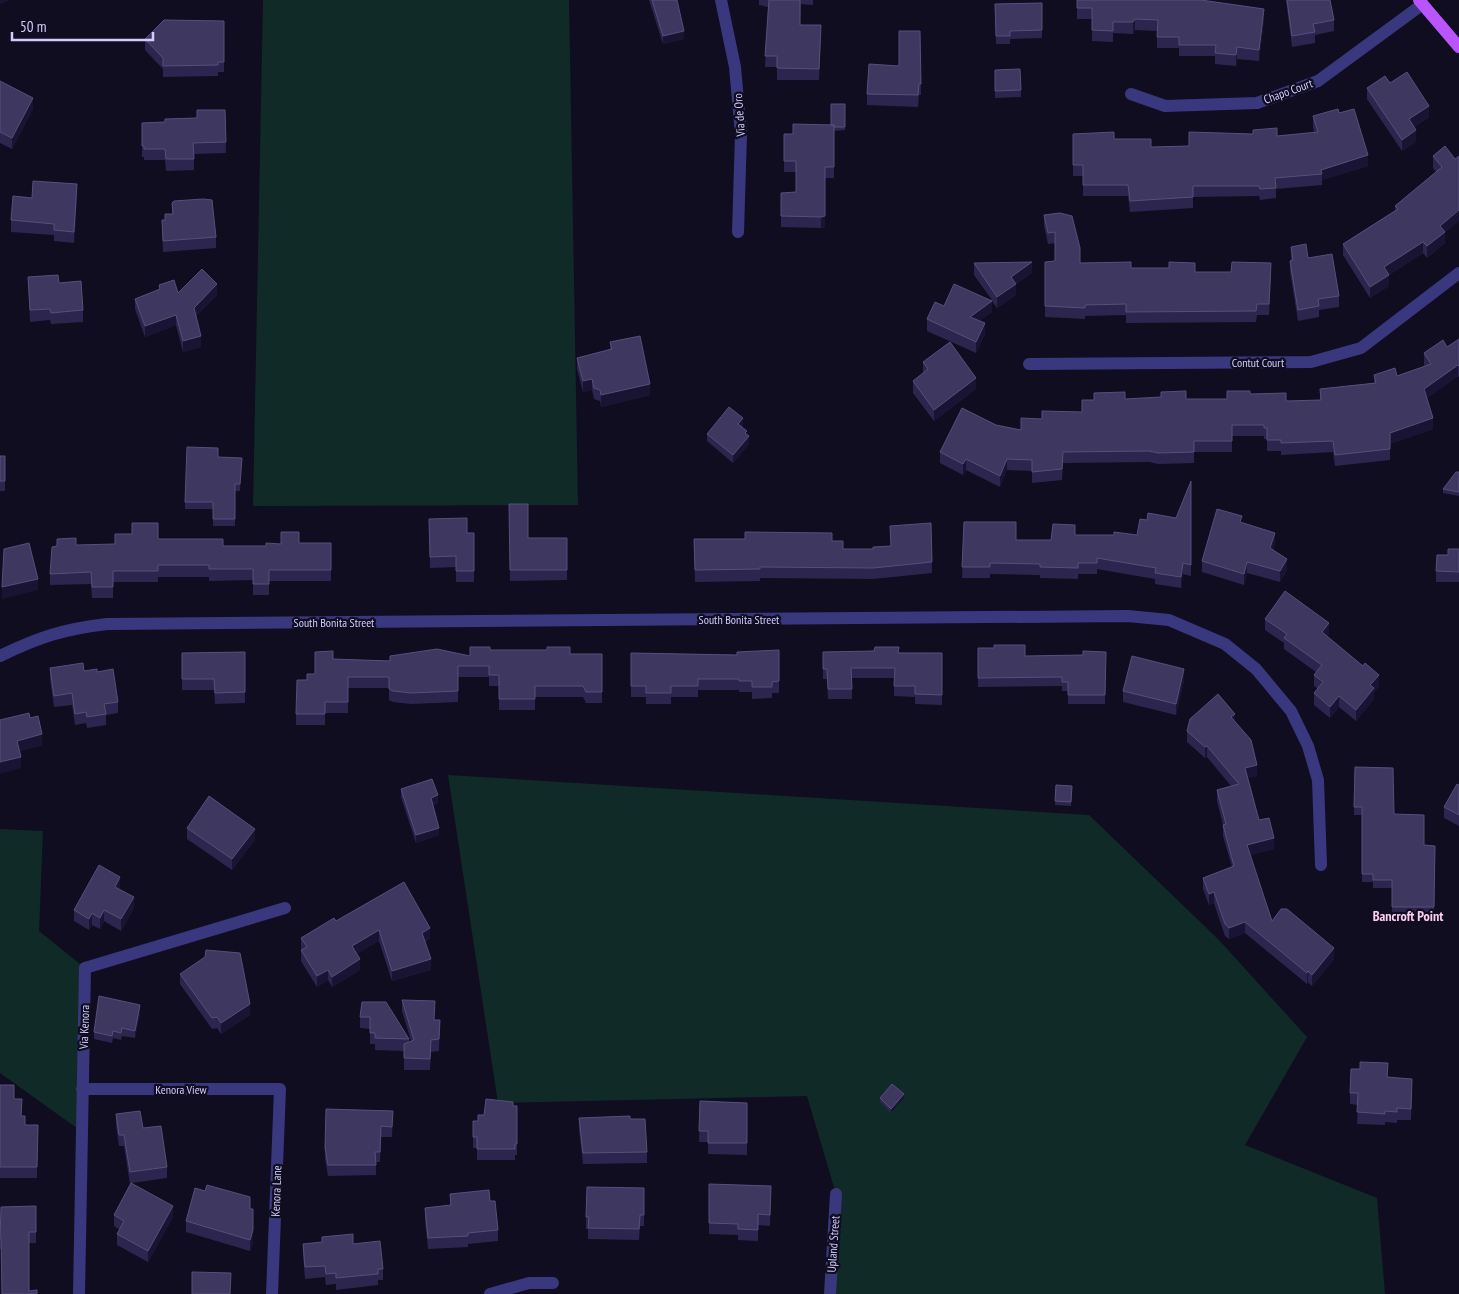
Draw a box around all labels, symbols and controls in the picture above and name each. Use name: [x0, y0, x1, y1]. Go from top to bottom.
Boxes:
scale bar: [12, 10, 154, 42]
text: 50 m: [20, 17, 46, 36]
street label: Chapo Court: [1261, 75, 1315, 107]
street label: Via de Oro: [730, 93, 748, 138]
street label: Contut Court: [1232, 355, 1285, 370]
street label: South Bonita Street: [699, 612, 780, 627]
street label: South Bonita Street: [294, 615, 375, 630]
district label: Bancroft Point: [1373, 907, 1443, 925]
street label: Via Kenora: [76, 1004, 92, 1050]
street label: Kenora View: [155, 1082, 208, 1097]
street label: Kenora Lane: [268, 1165, 284, 1217]
street label: Upland Street: [824, 1214, 843, 1273]

